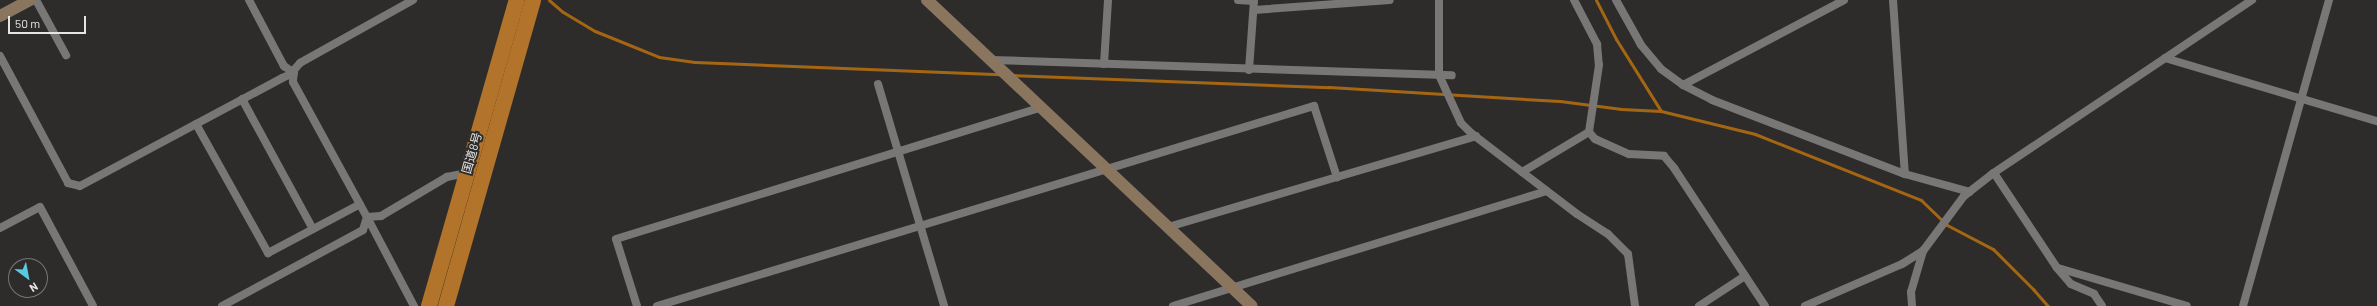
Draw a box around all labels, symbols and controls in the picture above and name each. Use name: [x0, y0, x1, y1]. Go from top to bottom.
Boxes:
scale bar: [10, 8, 88, 34]
text: 50 m: [15, 16, 40, 30]
street label: 国道8号: [459, 131, 485, 175]
north arrow: [8, 258, 48, 298]
text: N: [28, 280, 41, 295]

